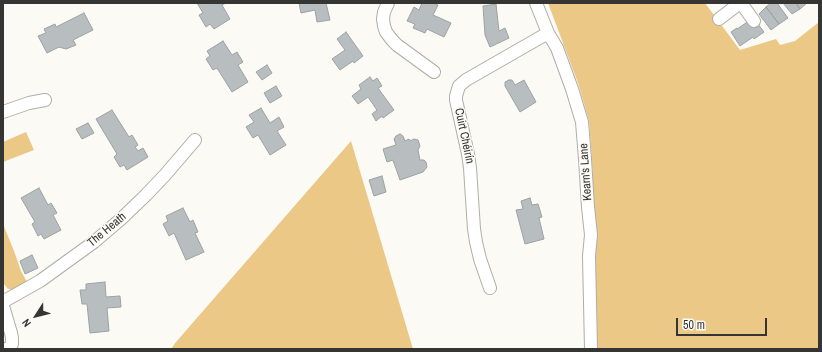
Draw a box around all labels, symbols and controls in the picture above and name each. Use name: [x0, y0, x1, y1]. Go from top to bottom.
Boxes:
street label: Cuirt Chéirín: [451, 107, 477, 165]
street label: Kearn's Lane: [577, 143, 595, 201]
street label: The Heath: [85, 210, 129, 250]
north arrow: [16, 296, 56, 336]
scale bar: [678, 310, 769, 336]
text: N: [19, 316, 34, 330]
text: 50 m: [683, 317, 705, 333]

